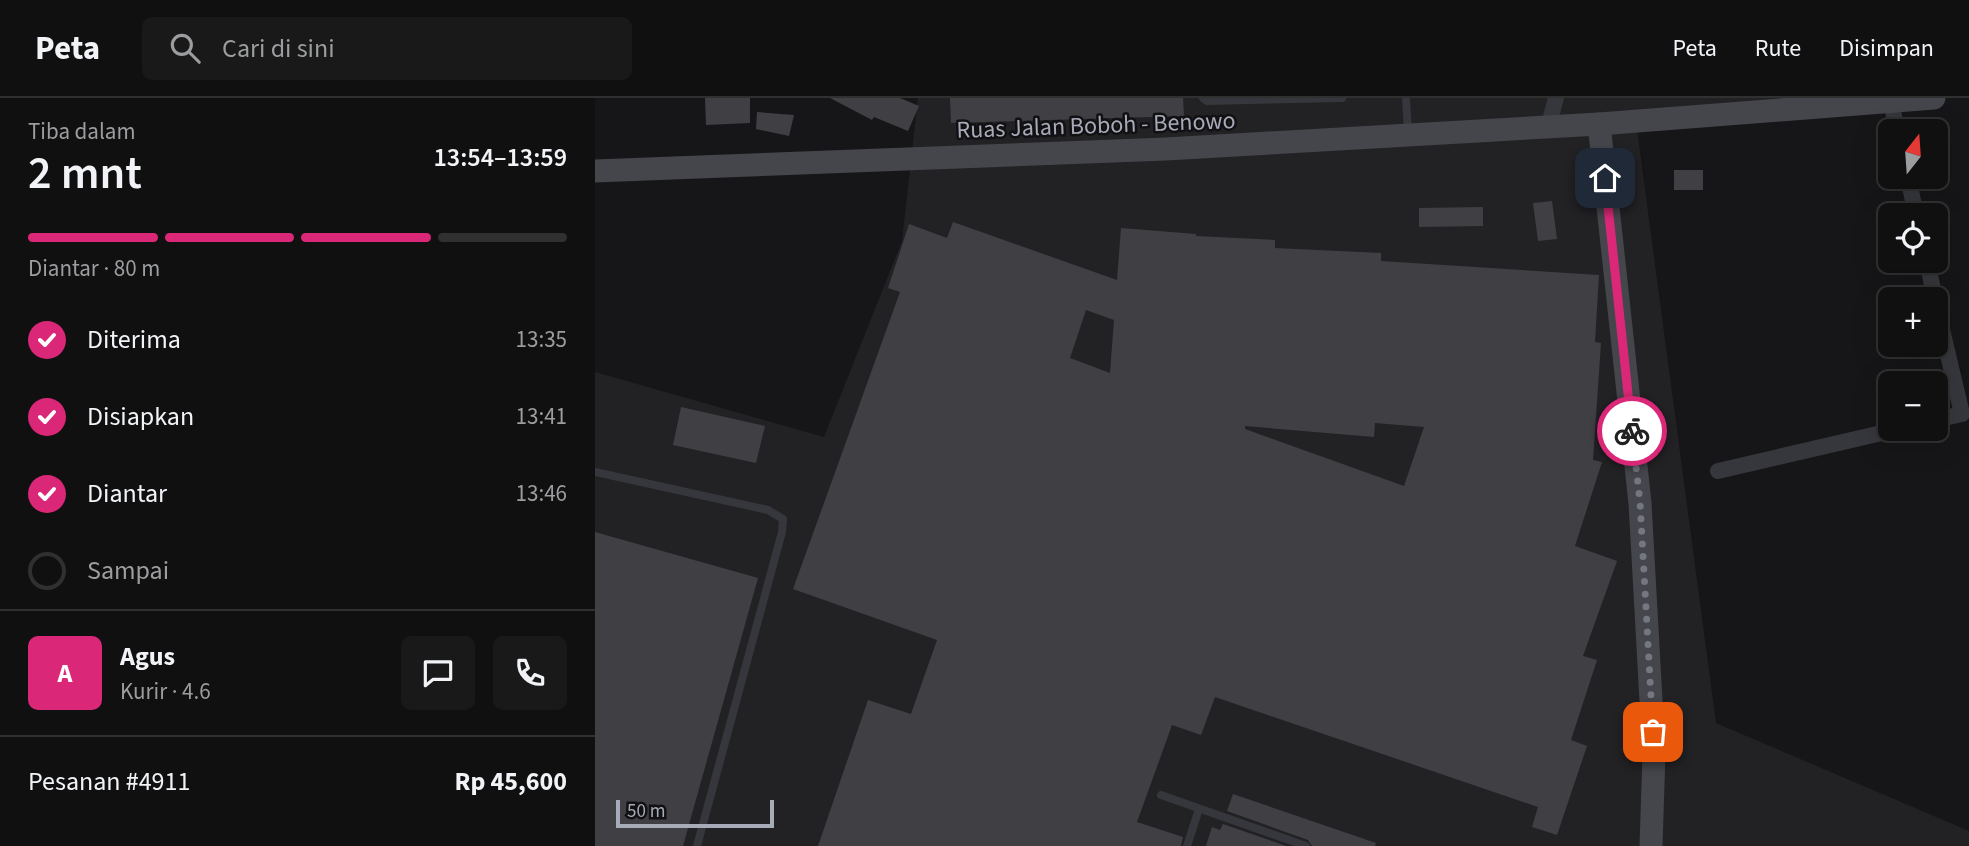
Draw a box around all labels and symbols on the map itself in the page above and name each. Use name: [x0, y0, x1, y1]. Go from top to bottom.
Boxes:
street label: Ruas Jalan Boboh - Benowo: [956, 103, 1236, 148]
north arrow: [1878, 119, 1948, 189]
pin: [1575, 148, 1635, 208]
courier: [1597, 396, 1667, 466]
pin: [1623, 702, 1683, 762]
scale bar: [616, 797, 773, 829]

